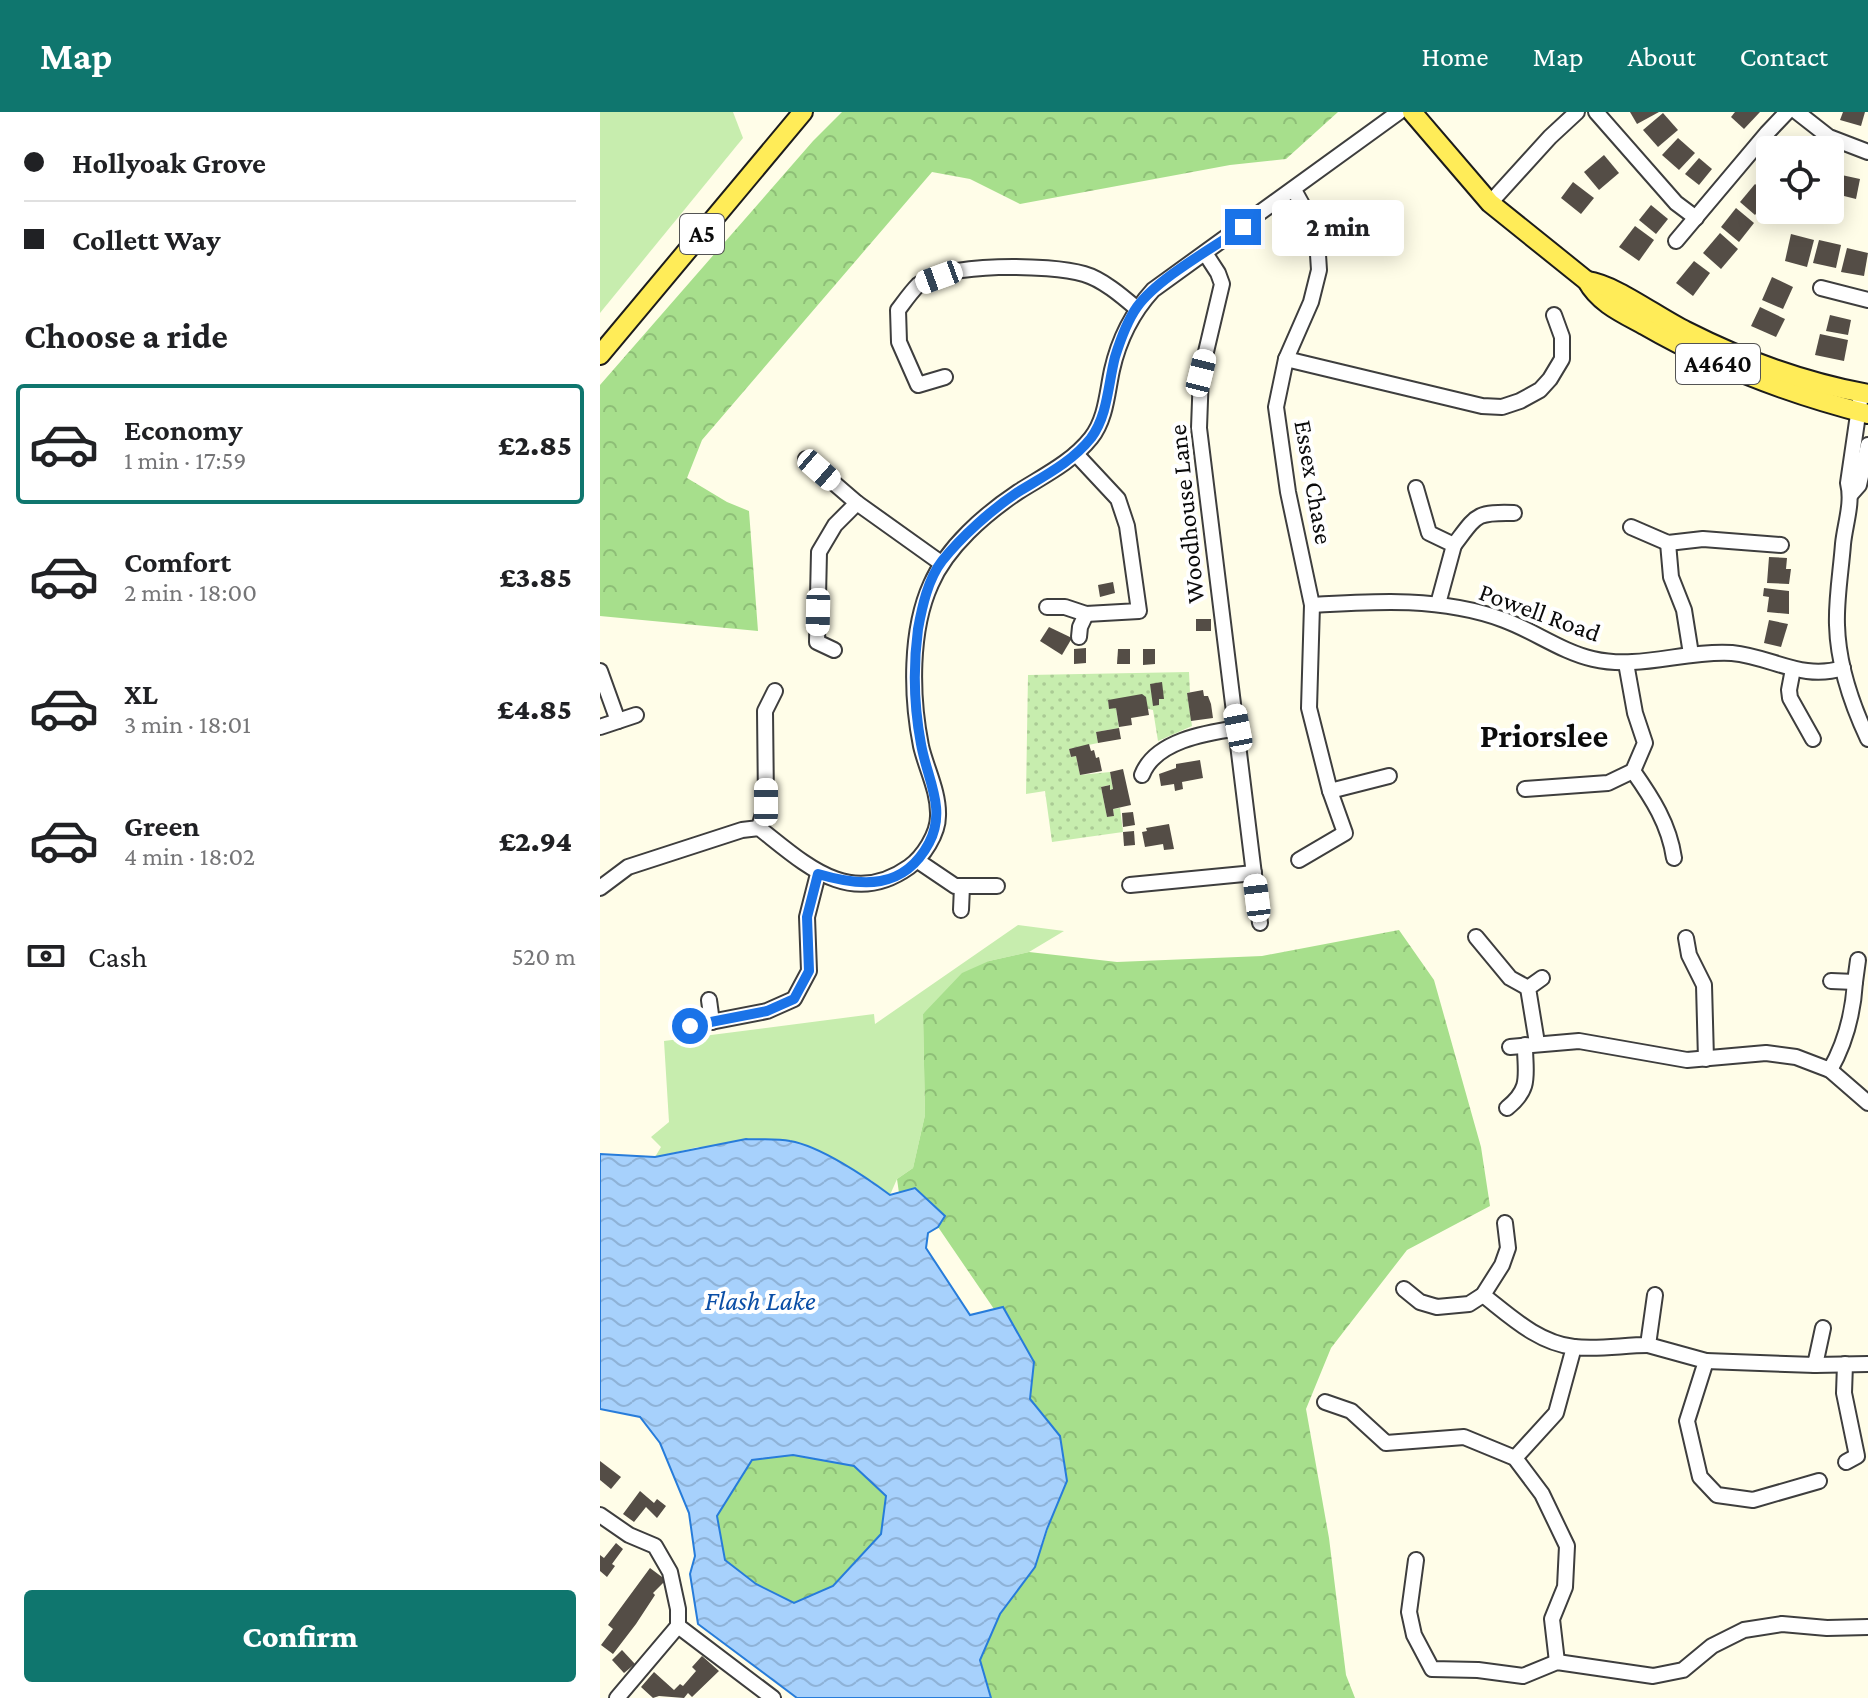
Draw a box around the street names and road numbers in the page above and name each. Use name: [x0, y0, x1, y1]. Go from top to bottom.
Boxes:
road number: A5: [680, 214, 724, 254]
road number: A4640: [1676, 344, 1760, 384]
street label: Essex Chase: [1288, 418, 1339, 547]
street label: Woodhouse Lane: [1163, 423, 1210, 605]
street label: Powell Road: [1475, 577, 1605, 648]

